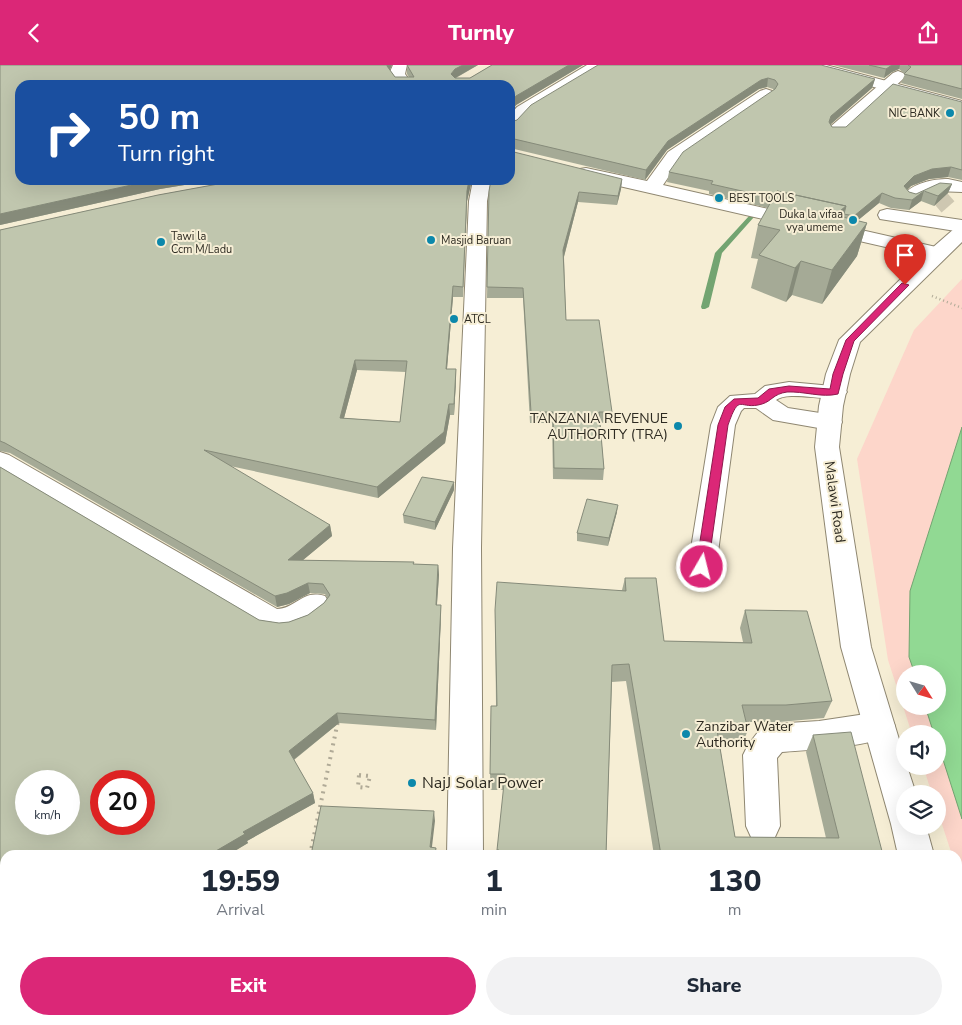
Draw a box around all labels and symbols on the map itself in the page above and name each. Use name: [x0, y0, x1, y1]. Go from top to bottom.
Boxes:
place label: NIC BANK: [888, 106, 941, 121]
marker: NIC BANK: [944, 107, 956, 119]
place label: BEST TOOLS: [729, 191, 795, 206]
marker: BEST TOOLS: [713, 192, 725, 204]
place label: Duka la vifaa vya umeme: [779, 207, 843, 235]
marker: Duka la vifaa vya umeme: [847, 214, 859, 226]
place label: Tawi la Ccm M/Ladu: [171, 229, 232, 257]
place label: Masjid Baruan: [441, 233, 511, 248]
marker: Masjid Baruan: [425, 234, 437, 246]
pin: [884, 234, 926, 285]
marker: Tawi la Ccm M/Ladu: [155, 236, 167, 248]
place label: ATCL: [464, 312, 491, 327]
marker: ATCL: [448, 313, 460, 325]
place label: TANZANIA REVENUE AUTHORITY (TRA): [530, 409, 668, 444]
marker: TANZANIA REVENUE AUTHORITY (TRA): [672, 420, 684, 432]
street label: Malawi Road: [820, 460, 850, 544]
position arrow: [675, 540, 727, 592]
north arrow: [896, 665, 946, 715]
place label: Zanzibar Water Authority: [696, 717, 793, 752]
marker: Zanzibar Water Authority: [680, 728, 692, 740]
speed limit sign: 20: [90, 770, 155, 835]
place label: NajJ Solar Power: [422, 772, 544, 794]
marker: NajJ Solar Power: [406, 777, 418, 789]

